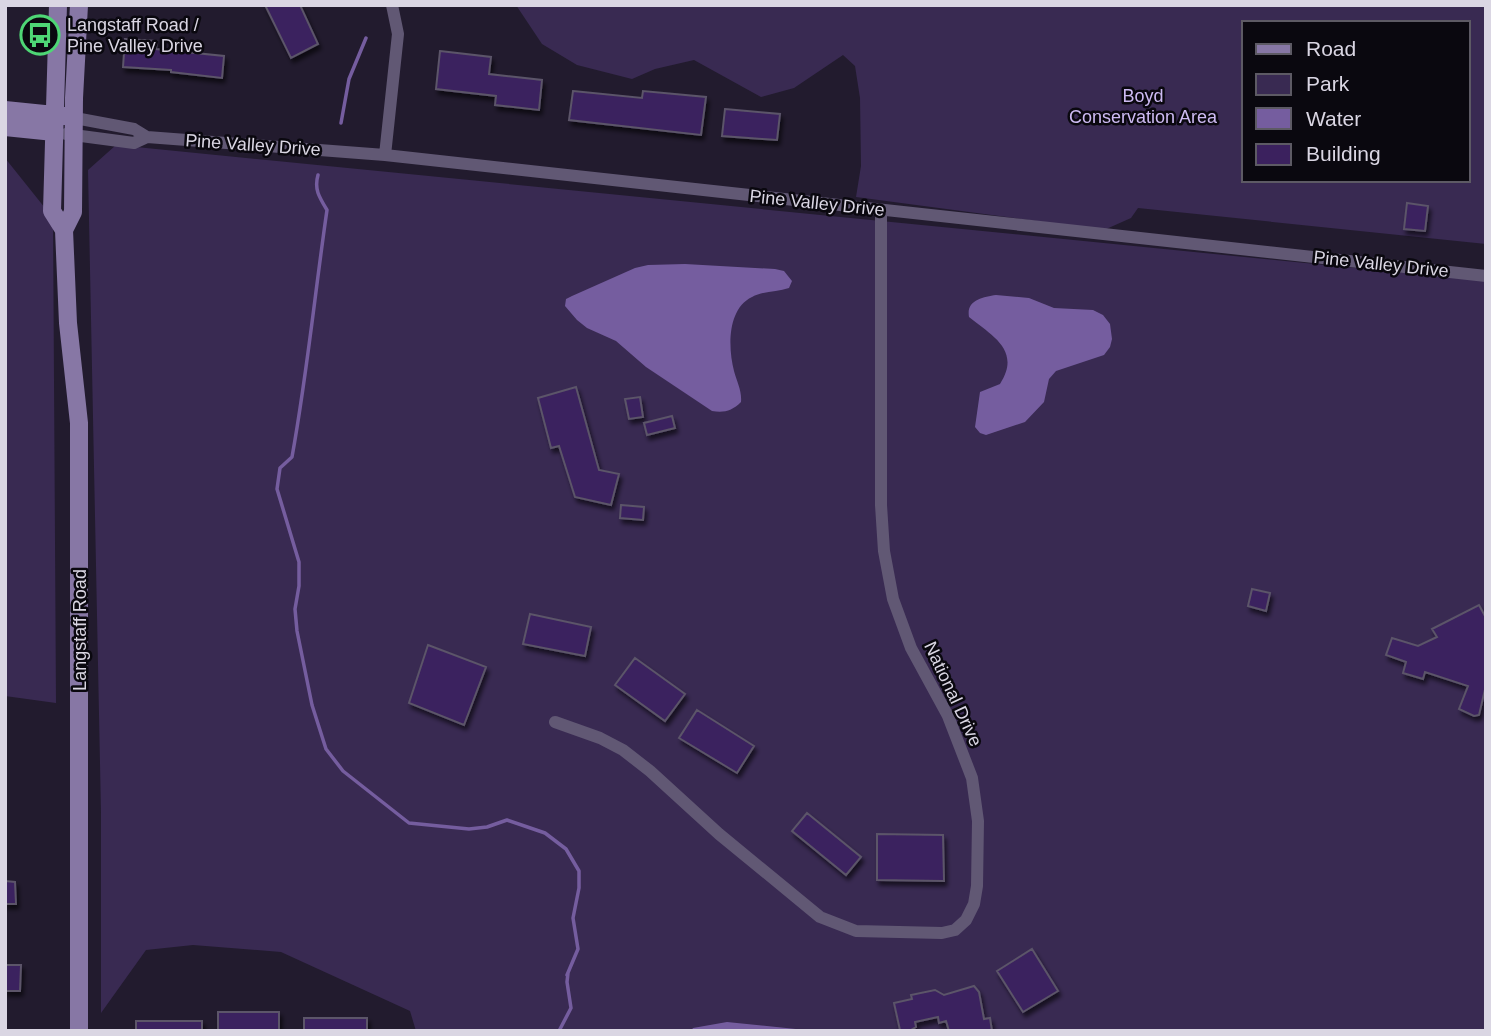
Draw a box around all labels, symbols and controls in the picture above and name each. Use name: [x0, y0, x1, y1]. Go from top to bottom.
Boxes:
bus stop icon: Langstaff Road / Pine Valley Drive: [19, 14, 61, 56]
place label: Langstaff Road / Pine Valley Drive: [67, 15, 203, 56]
legend: [1242, 21, 1470, 182]
text: Road: [1306, 37, 1356, 60]
text: Park: [1306, 72, 1350, 95]
park label: Boyd Conservation Area: [1069, 86, 1218, 127]
text: Water: [1306, 107, 1361, 130]
street label: Pine Valley Drive: [185, 130, 321, 160]
text: Building: [1306, 142, 1381, 165]
street label: Pine Valley Drive: [748, 186, 886, 220]
street label: Pine Valley Drive: [1312, 247, 1450, 281]
street label: Langstaff Road: [70, 569, 90, 691]
street label: National Drive: [920, 639, 986, 749]

